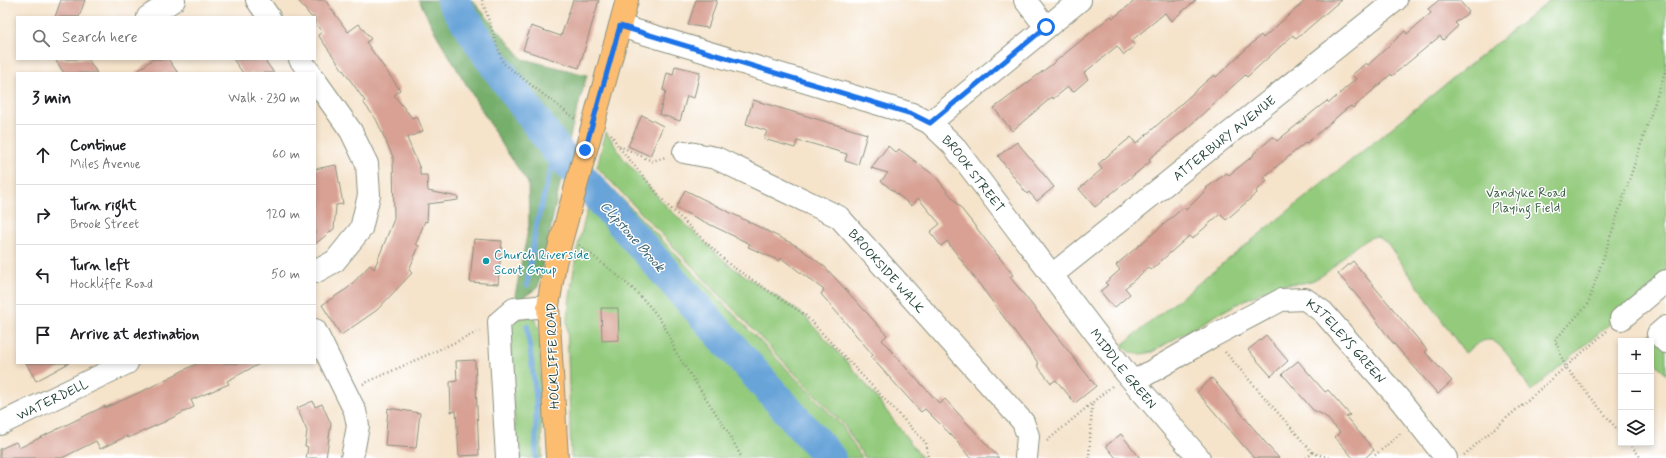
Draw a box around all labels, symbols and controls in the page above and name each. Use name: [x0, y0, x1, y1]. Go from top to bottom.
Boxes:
search box: [16, 16, 316, 60]
route start: [1037, 18, 1055, 36]
icon: search: [30, 27, 52, 49]
text: Search here: [62, 28, 138, 48]
text: 3 min: [32, 87, 71, 109]
text: Walk · 230 m: [228, 90, 300, 107]
street label: ATTERBURY AVENUE: [1170, 92, 1280, 185]
street label: BROOK STREET: [938, 132, 1008, 216]
text: Continue: [70, 136, 126, 156]
route end: [576, 141, 594, 159]
icon: ahead: [32, 144, 54, 166]
text: 60 m: [272, 146, 300, 163]
text: Miles Avenue: [70, 156, 141, 173]
park label: Vandyke Road Playing Field: [1486, 185, 1566, 219]
text: Turn right: [70, 196, 137, 216]
water label: Clipstone Brook: [596, 198, 669, 276]
icon: right: [32, 204, 54, 226]
text: 120 m: [266, 206, 300, 223]
text: Brook Street: [70, 216, 139, 233]
street label: BROOKSIDE WALK: [844, 226, 928, 317]
place label: Church Riverside Scout Group: [494, 247, 589, 279]
text: Turn left: [70, 256, 130, 276]
marker: Church Riverside Scout Group: [481, 256, 491, 266]
icon: left: [32, 264, 54, 286]
text: 50 m: [271, 266, 300, 283]
text: Hockliffe Road: [70, 276, 153, 293]
street label: KITELEYS GREEN: [1302, 296, 1389, 388]
street label: HOCKLIFFE ROAD: [543, 302, 564, 409]
icon: arrive: [32, 324, 54, 346]
text: Arrive at destination: [70, 325, 199, 345]
street label: MIDDLE GREEN: [1085, 326, 1160, 413]
map controls: [1618, 338, 1654, 446]
button: +: [1618, 338, 1654, 374]
button: −: [1618, 374, 1654, 410]
street label: WATERDELL: [14, 376, 92, 425]
button: layers: [1618, 410, 1654, 446]

